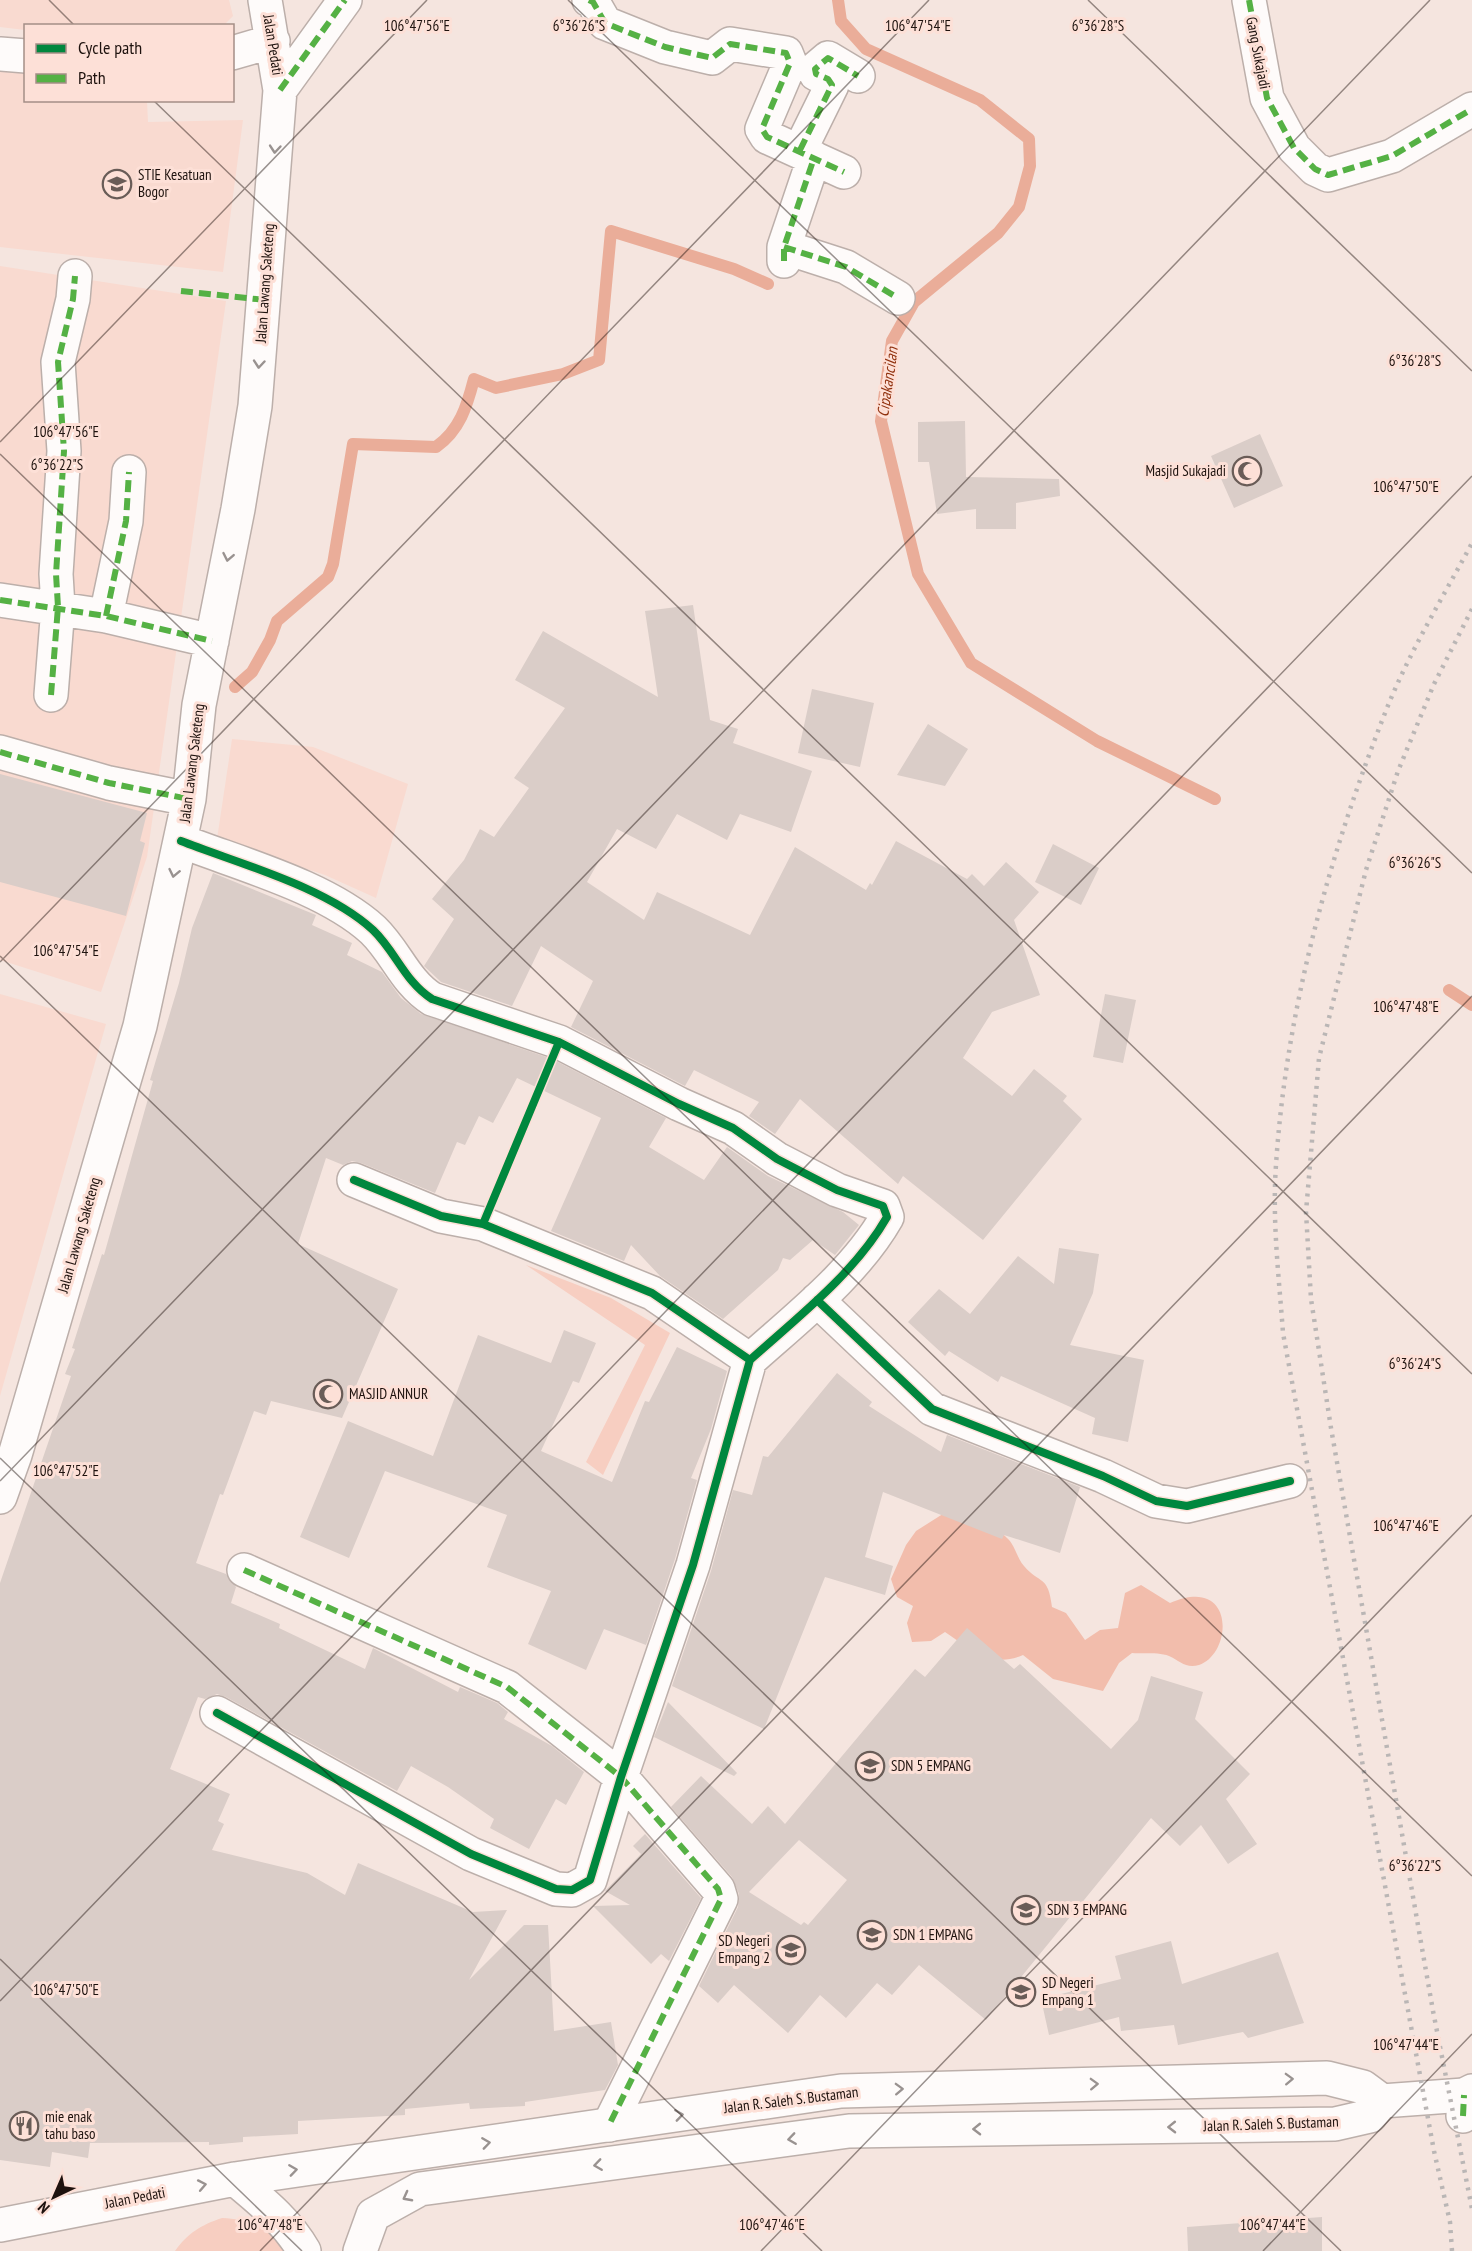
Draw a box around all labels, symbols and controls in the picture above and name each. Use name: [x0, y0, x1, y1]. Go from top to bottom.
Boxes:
street label: Jalan Pedati: [259, 12, 288, 77]
street label: Gang Sukajadi: [1242, 15, 1275, 91]
text: 106°47'56"E: [384, 16, 450, 35]
text: 6°36'26"S: [553, 16, 605, 35]
text: 106°47'54"E: [885, 16, 951, 35]
text: 6°36'28"S: [1072, 16, 1124, 35]
legend: [24, 24, 234, 102]
text: Cycle path: [78, 36, 142, 59]
text: Path: [78, 66, 106, 89]
one-way arrow: [269, 144, 282, 153]
place label: STIE Kesatuan Bogor: [138, 165, 212, 201]
school or university icon: STIE Kesatuan Bogor: [101, 168, 133, 200]
street label: Jalan Lawang Saketeng: [251, 223, 278, 344]
water label: Cipakancilan: [872, 345, 902, 418]
text: 6°36'28"S: [1389, 351, 1441, 370]
one-way arrow: [253, 360, 266, 369]
text: 106°47'56"E: [33, 422, 99, 441]
text: 6°36'22"S: [31, 455, 83, 474]
mosque icon: Masjid Sukajadi: [1231, 455, 1263, 487]
place label: Masjid Sukajadi: [1145, 461, 1226, 480]
text: 106°47'50"E: [1373, 477, 1439, 496]
one-way arrow: [223, 551, 236, 561]
street label: Jalan Lawang Saketeng: [175, 702, 208, 824]
text: 6°36'26"S: [1389, 853, 1441, 872]
one-way arrow: [168, 867, 181, 877]
text: 106°47'54"E: [33, 941, 99, 960]
text: 106°47'48"E: [1373, 997, 1439, 1016]
street label: Jalan Lawang Saketeng: [53, 1175, 104, 1296]
text: 6°36'24"S: [1389, 1354, 1441, 1373]
mosque icon: MASJID ANNUR: [312, 1378, 344, 1410]
place label: MASJID ANNUR: [349, 1384, 428, 1403]
text: 106°47'52"E: [33, 1461, 99, 1480]
text: 106°47'46"E: [1373, 1516, 1439, 1535]
school or university icon: SDN 5 EMPANG: [854, 1750, 886, 1782]
place label: SDN 5 EMPANG: [891, 1756, 971, 1775]
text: 6°36'22"S: [1389, 1856, 1441, 1875]
school or university icon: SDN 3 EMPANG: [1010, 1894, 1042, 1926]
place label: SDN 3 EMPANG: [1047, 1900, 1127, 1919]
school or university icon: SDN 1 EMPANG: [856, 1919, 888, 1951]
place label: SDN 1 EMPANG: [893, 1925, 973, 1944]
place label: SD Negeri Empang 2: [718, 1931, 770, 1967]
school or university icon: SD Negeri Empang 2: [775, 1934, 807, 1966]
place label: SD Negeri Empang 1: [1042, 1973, 1094, 2009]
school or university icon: SD Negeri Empang 1: [1005, 1976, 1037, 2008]
text: 106°47'50"E: [33, 1980, 99, 1999]
text: 106°47'44"E: [1373, 2035, 1439, 2054]
one-way arrow: [1285, 2073, 1294, 2085]
one-way arrow: [1090, 2078, 1099, 2090]
street label: Jalan R. Saleh S. Bustaman: [722, 2082, 859, 2117]
one-way arrow: [895, 2083, 904, 2096]
place label: mie enak tahu baso: [45, 2107, 95, 2143]
one-way arrow: [675, 2109, 684, 2121]
restaurant icon: mie enak tahu baso: [8, 2110, 40, 2142]
street label: Jalan R. Saleh S. Bustaman: [1202, 2112, 1339, 2135]
one-way arrow: [1167, 2121, 1176, 2133]
one-way arrow: [972, 2123, 981, 2135]
one-way arrow: [787, 2132, 796, 2144]
one-way arrow: [482, 2137, 491, 2149]
one-way arrow: [594, 2158, 603, 2171]
one-way arrow: [289, 2165, 298, 2177]
north arrow: [24, 2167, 84, 2227]
one-way arrow: [196, 2179, 206, 2192]
street label: Jalan Pedati: [102, 2182, 167, 2213]
one-way arrow: [403, 2190, 413, 2201]
text: N: [34, 2198, 54, 2218]
text: 106°47'48"E: [237, 2215, 303, 2234]
text: 106°47'46"E: [739, 2215, 805, 2234]
text: 106°47'44"E: [1240, 2215, 1306, 2234]

